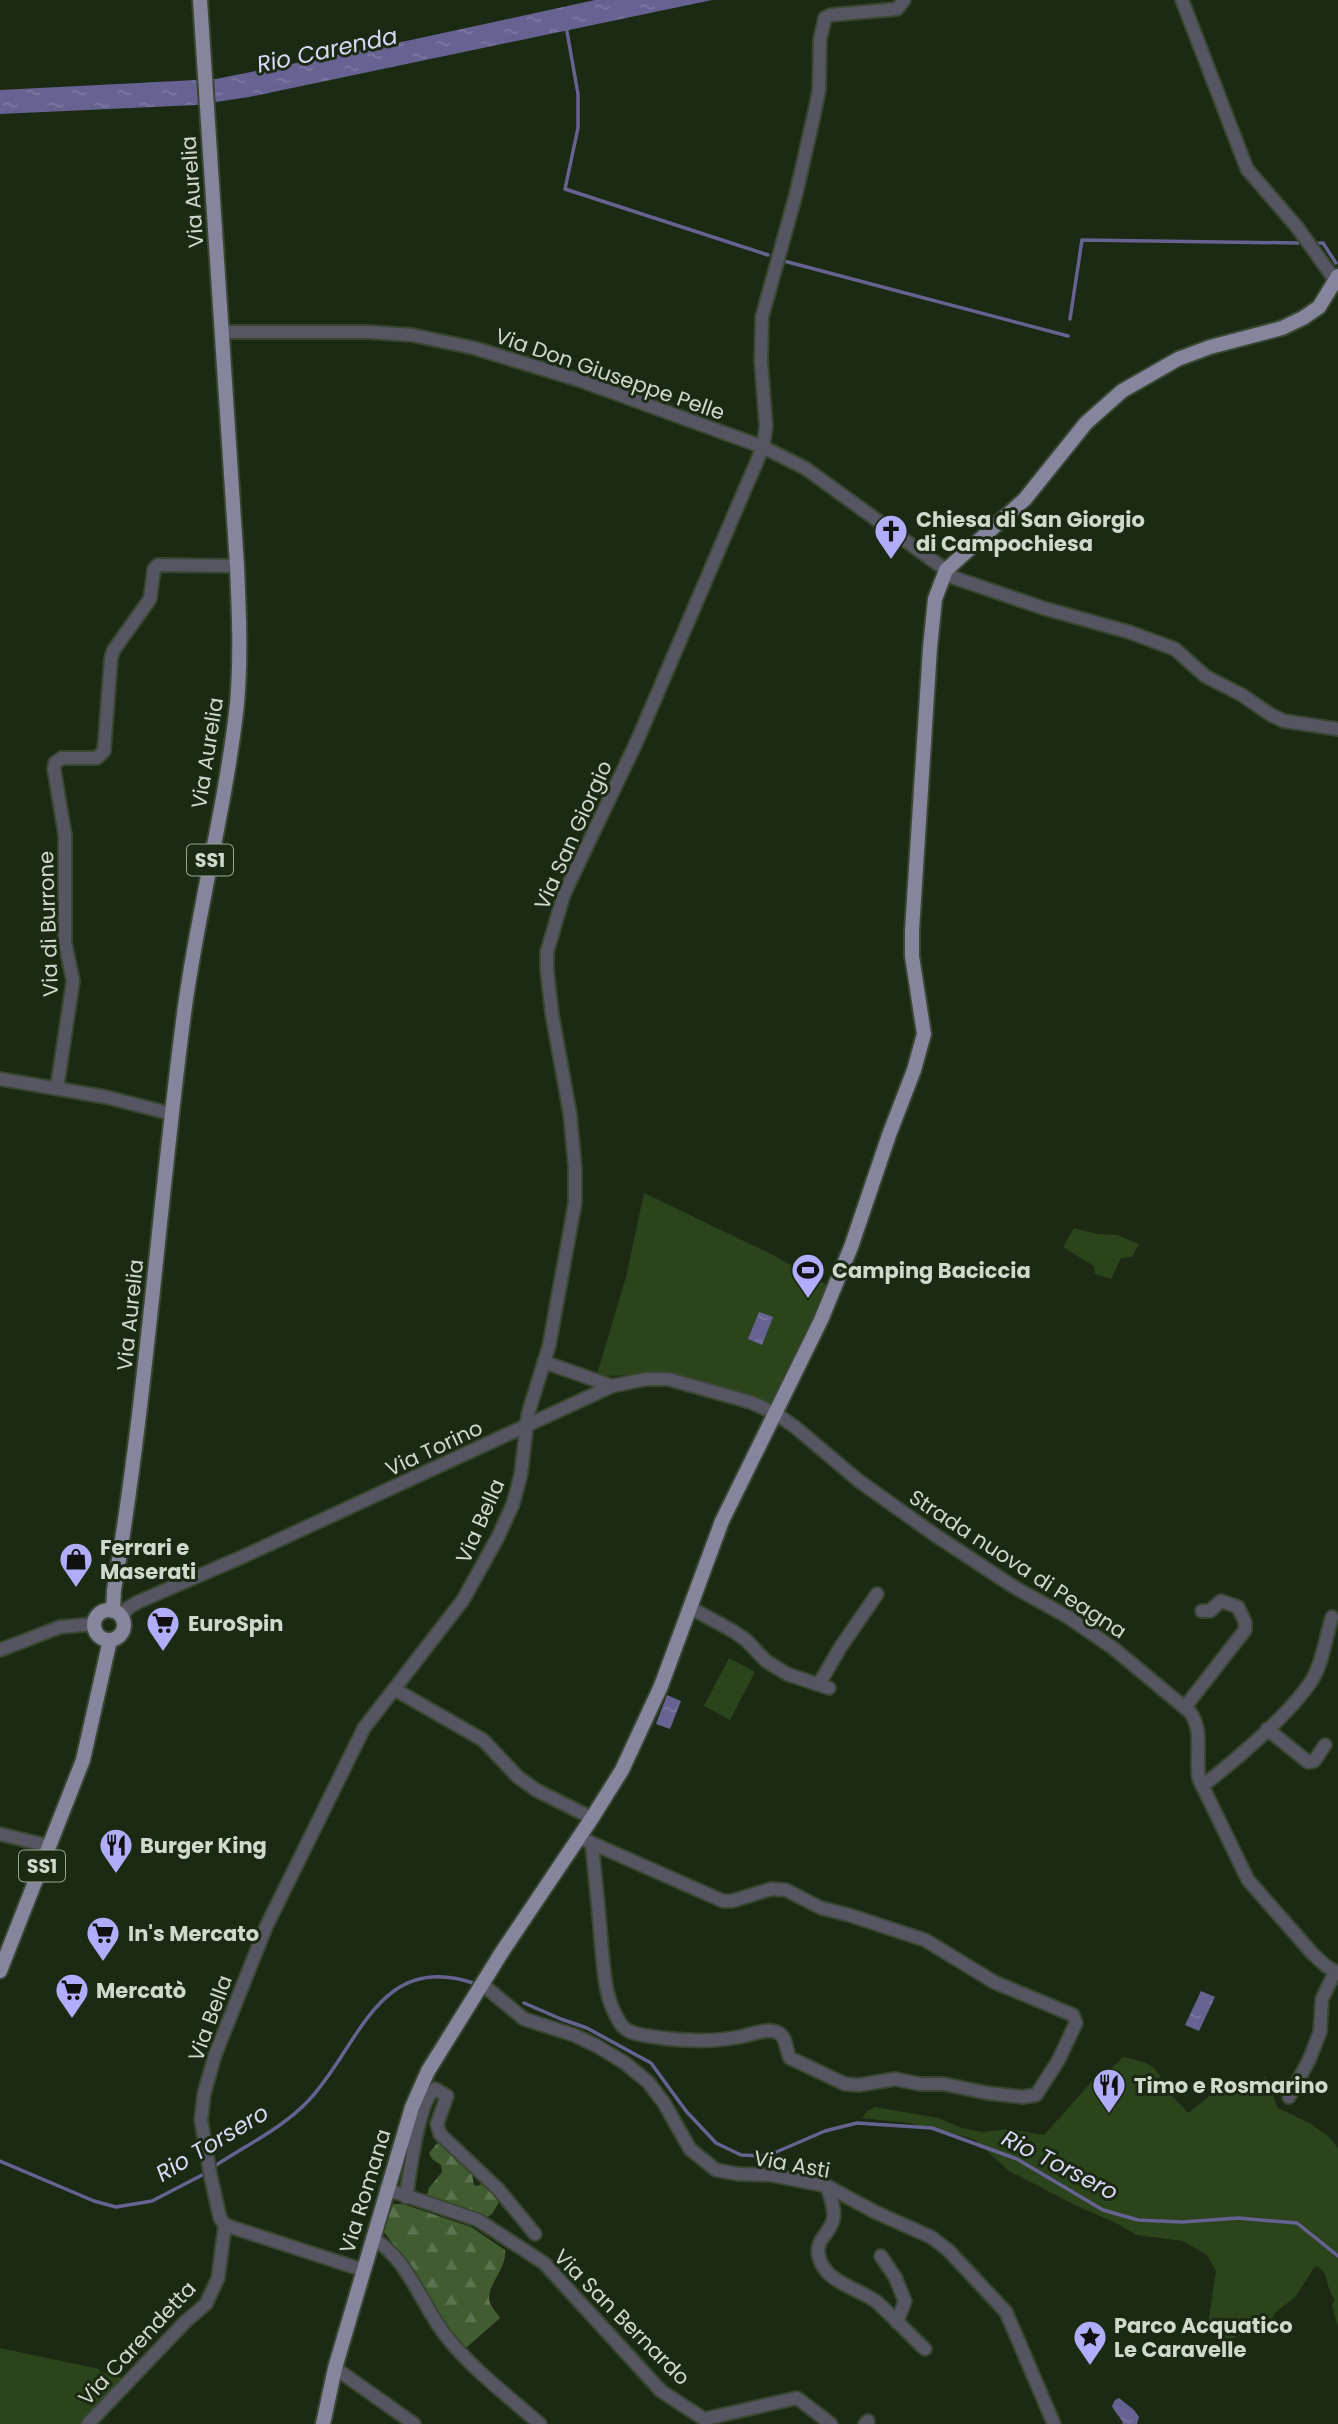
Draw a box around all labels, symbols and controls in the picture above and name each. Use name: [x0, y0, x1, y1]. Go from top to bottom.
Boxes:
water label: Rio Carenda: [254, 19, 400, 81]
street label: Via Aurelia: [174, 135, 210, 249]
street label: Via Don Giuseppe Pelle: [491, 321, 729, 427]
place label: Chiesa di San Giorgio di Campochiesa: [916, 505, 1145, 558]
church icon: Chiesa di San Giorgio di Campochiesa: [872, 512, 910, 561]
street label: Via Aurelia: [184, 695, 230, 811]
street label: Via San Giorgio: [527, 756, 619, 914]
road number: SS1: [187, 845, 233, 876]
street label: Via di Burrone: [31, 851, 65, 997]
sports icon: Camping Baciccia: [789, 1251, 827, 1300]
place label: Camping Baciccia: [832, 1256, 1031, 1285]
street label: Via Aurelia: [110, 1258, 150, 1372]
street label: Via Torino: [381, 1413, 487, 1483]
street label: Via Bella: [449, 1474, 511, 1568]
street label: Strada nuova di Peagna: [904, 1483, 1132, 1645]
place label: Ferrari e Maserati: [100, 1533, 196, 1586]
shop icon: Ferrari e Maserati: [57, 1540, 95, 1589]
supermarket icon: EuroSpin: [144, 1604, 182, 1653]
place label: EuroSpin: [188, 1609, 283, 1638]
restaurant icon: Burger King: [97, 1826, 135, 1875]
place label: Burger King: [140, 1831, 267, 1860]
road number: SS1: [19, 1850, 65, 1882]
supermarket icon: In's Mercato: [84, 1914, 122, 1963]
place label: In's Mercato: [128, 1919, 259, 1948]
supermarket icon: Mercatò: [53, 1971, 91, 2020]
street label: Via Bella: [181, 1971, 239, 2065]
place label: Mercatò: [96, 1976, 186, 2005]
restaurant icon: Timo e Rosmarino: [1090, 2066, 1128, 2115]
place label: Timo e Rosmarino: [1134, 2071, 1328, 2100]
water label: Rio Torsero: [150, 2097, 274, 2189]
water label: Rio Torsero: [996, 2122, 1124, 2208]
street label: Via Romana: [332, 2125, 398, 2257]
street label: Via Asti: [752, 2143, 832, 2185]
street label: Via San Bernardo: [548, 2243, 696, 2391]
street label: Via Carendetta: [72, 2274, 202, 2412]
place label: Parco Acquatico Le Caravelle: [1114, 2311, 1293, 2364]
place icon: Parco Acquatico Le Caravelle: [1071, 2318, 1109, 2367]

